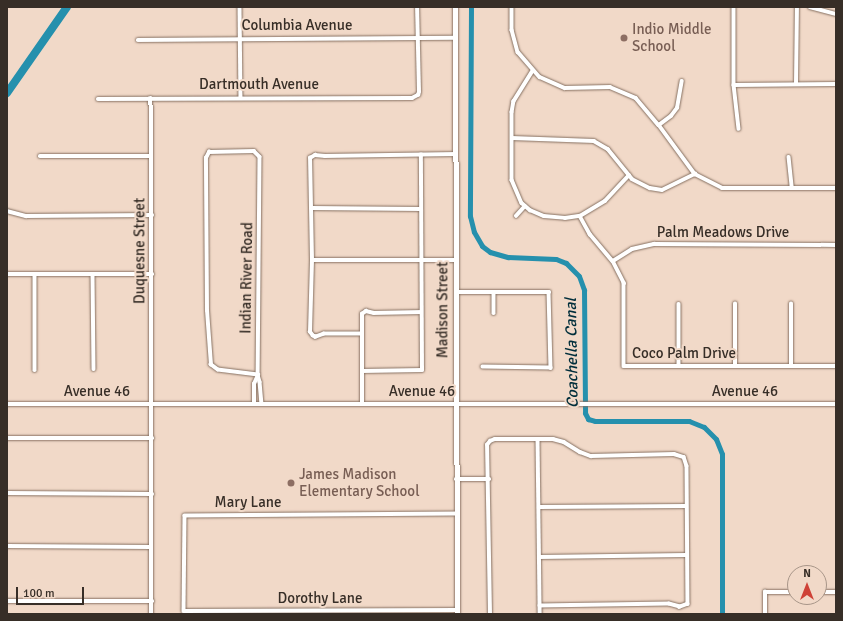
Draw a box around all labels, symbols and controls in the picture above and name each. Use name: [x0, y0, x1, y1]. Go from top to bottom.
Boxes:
street label: Columbia Avenue: [242, 17, 352, 35]
place label: Indio Middle School: [632, 20, 711, 55]
marker: Indio Middle School: [619, 33, 629, 43]
street label: Dartmouth Avenue: [199, 76, 319, 94]
street label: Duquesne Street: [131, 198, 149, 304]
street label: Indian River Road: [237, 222, 257, 334]
street label: Palm Meadows Drive: [657, 224, 789, 242]
street label: Madison Street: [434, 262, 452, 358]
water label: Coachella Canal: [561, 298, 583, 408]
street label: Coco Palm Drive: [632, 345, 736, 363]
street label: Avenue 46: [64, 383, 130, 401]
street label: Avenue 46: [389, 383, 455, 401]
street label: Avenue 46: [712, 383, 778, 401]
place label: James Madison Elementary School: [299, 465, 420, 500]
marker: James Madison Elementary School: [286, 478, 296, 488]
street label: Mary Lane: [215, 494, 281, 512]
north arrow: [787, 565, 827, 605]
text: N: [803, 567, 811, 580]
scale bar: [18, 579, 86, 605]
text: 100 m: [23, 586, 55, 601]
street label: Dorothy Lane: [278, 590, 362, 608]

